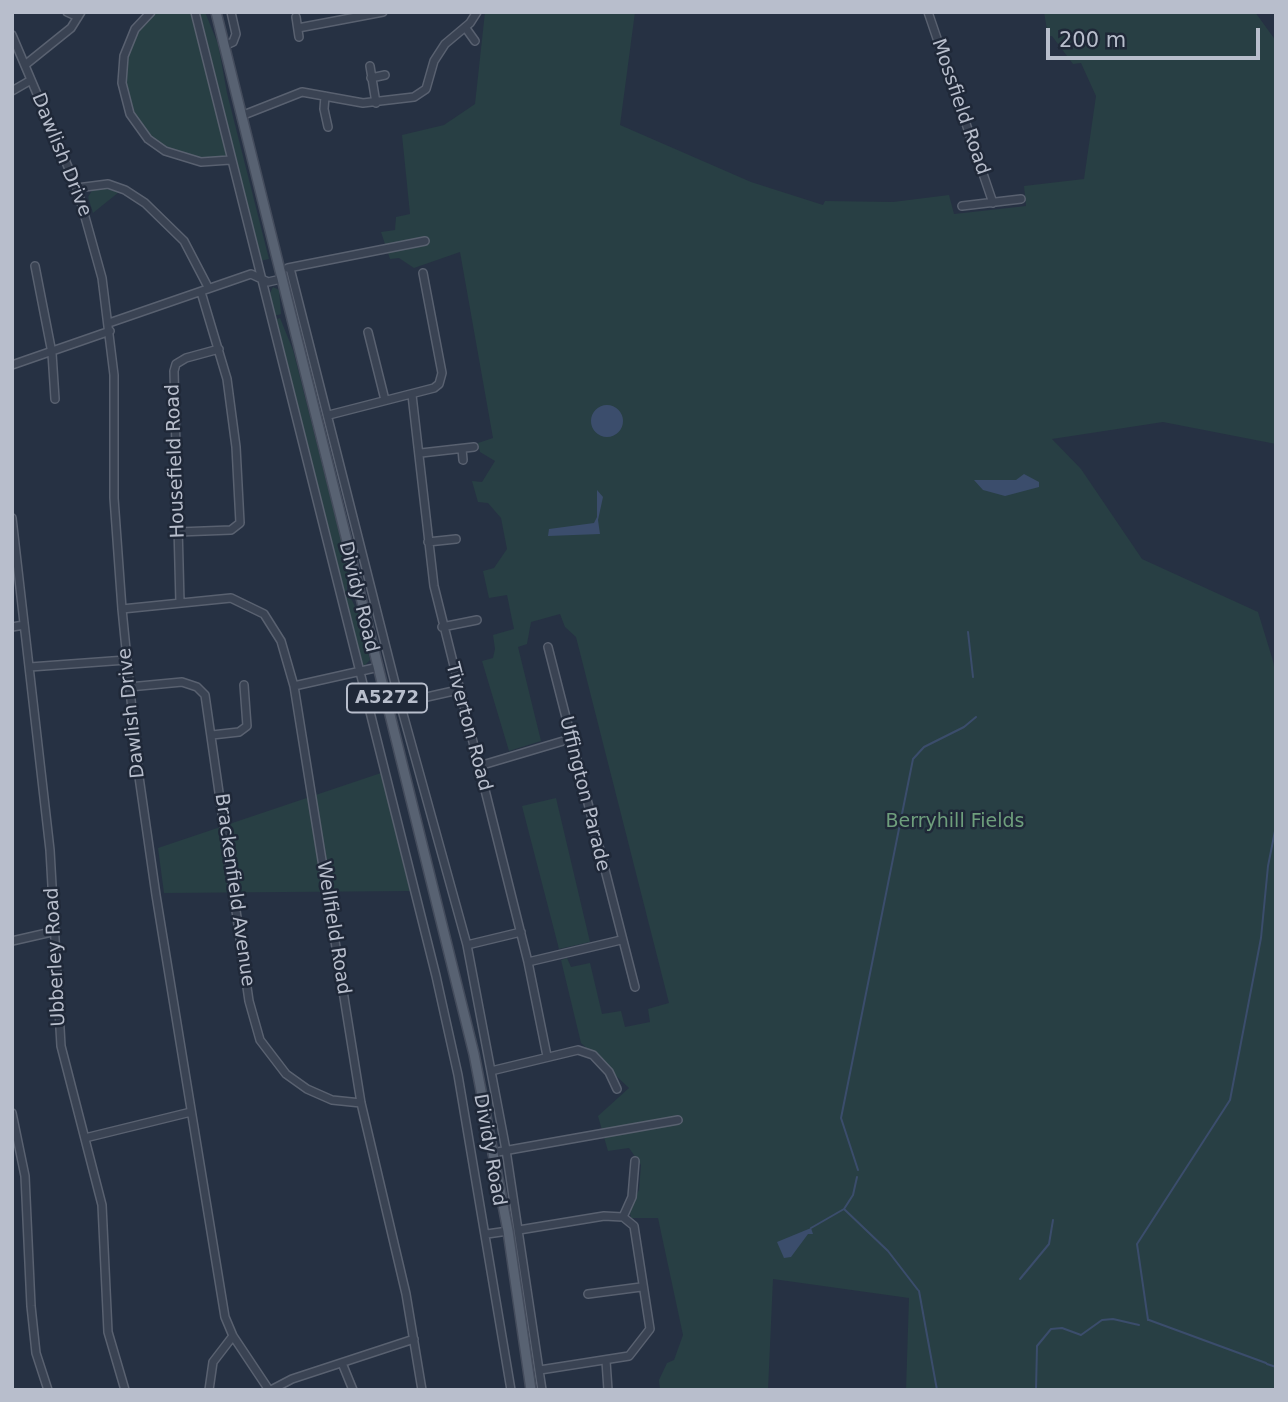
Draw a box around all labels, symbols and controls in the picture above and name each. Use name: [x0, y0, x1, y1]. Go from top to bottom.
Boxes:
scale bar: [1050, 14, 1264, 58]
text: 200 m: [1059, 28, 1126, 52]
street label: Mossfield Road: [926, 36, 994, 178]
street label: Dawlish Drive: [26, 90, 96, 220]
street label: Housefield Road: [162, 384, 190, 538]
street label: Dividy Road: [333, 539, 383, 655]
street label: Dawlish Drive: [114, 647, 150, 779]
street label: Tiverton Road: [440, 660, 496, 794]
road number: A5272: [347, 684, 427, 712]
street label: Uffington Parade: [554, 714, 614, 874]
street label: Brackenfield Avenue: [209, 792, 259, 988]
park label: Berryhill Fields: [886, 811, 1024, 833]
street label: Wellfield Road: [311, 860, 355, 996]
street label: Ubberley Road: [41, 887, 71, 1027]
street label: Dividy Road: [468, 1092, 510, 1208]

